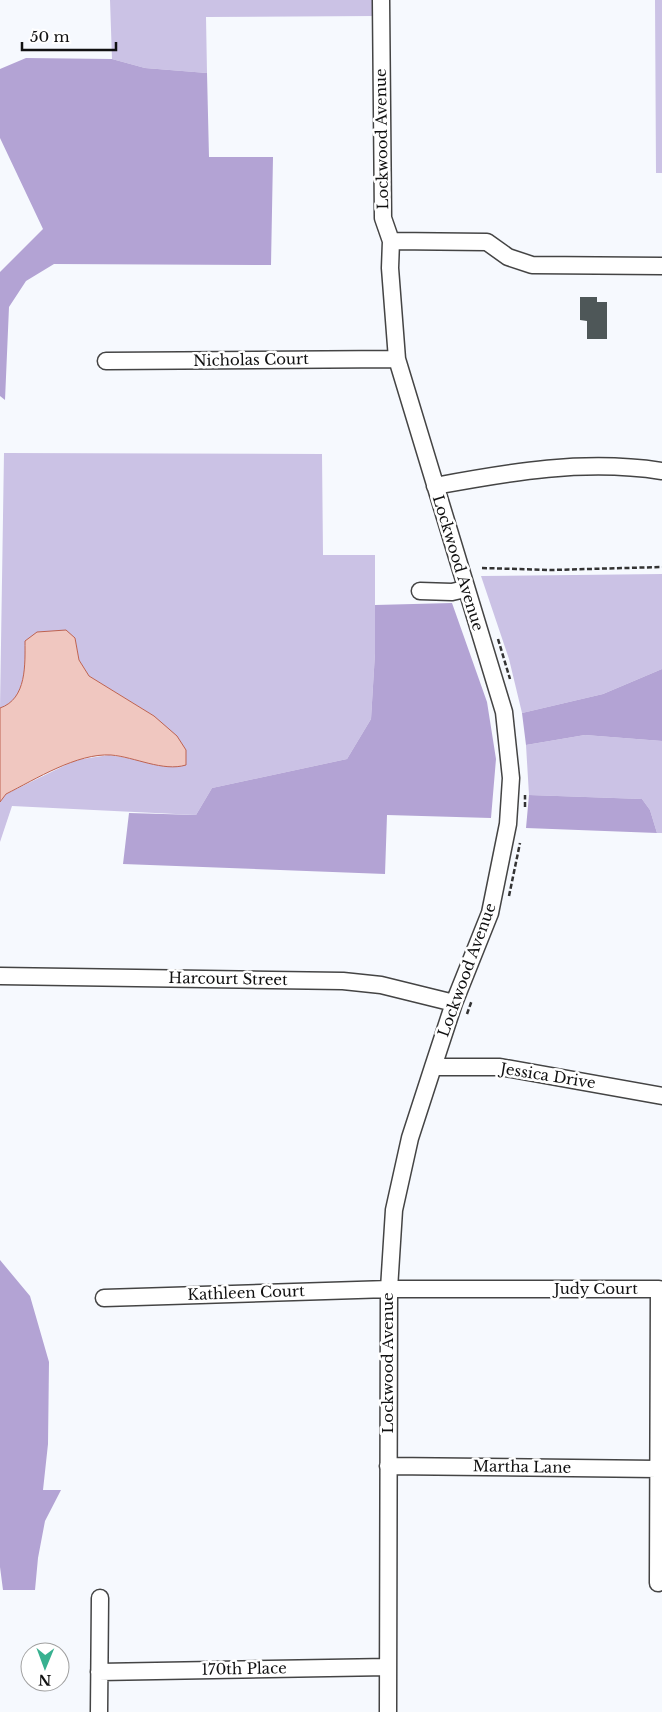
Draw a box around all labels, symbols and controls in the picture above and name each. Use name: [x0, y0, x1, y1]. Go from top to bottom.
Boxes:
scale bar: [22, 20, 116, 52]
text: 50 m: [30, 27, 70, 46]
street label: Lockwood Avenue: [371, 68, 392, 210]
street label: Nicholas Court: [193, 349, 309, 370]
street label: Lockwood Avenue: [429, 493, 488, 633]
street label: Lockwood Avenue: [433, 900, 500, 1039]
street label: Harcourt Street: [168, 968, 288, 989]
street label: Jessica Drive: [497, 1058, 597, 1092]
street label: Judy Court: [552, 1279, 638, 1298]
street label: Kathleen Court: [187, 1281, 305, 1304]
street label: Lockwood Avenue: [378, 1292, 397, 1434]
street label: Martha Lane: [473, 1456, 571, 1477]
north arrow: [20, 1642, 70, 1692]
street label: 170th Place: [201, 1658, 287, 1679]
text: N: [38, 1671, 52, 1689]

